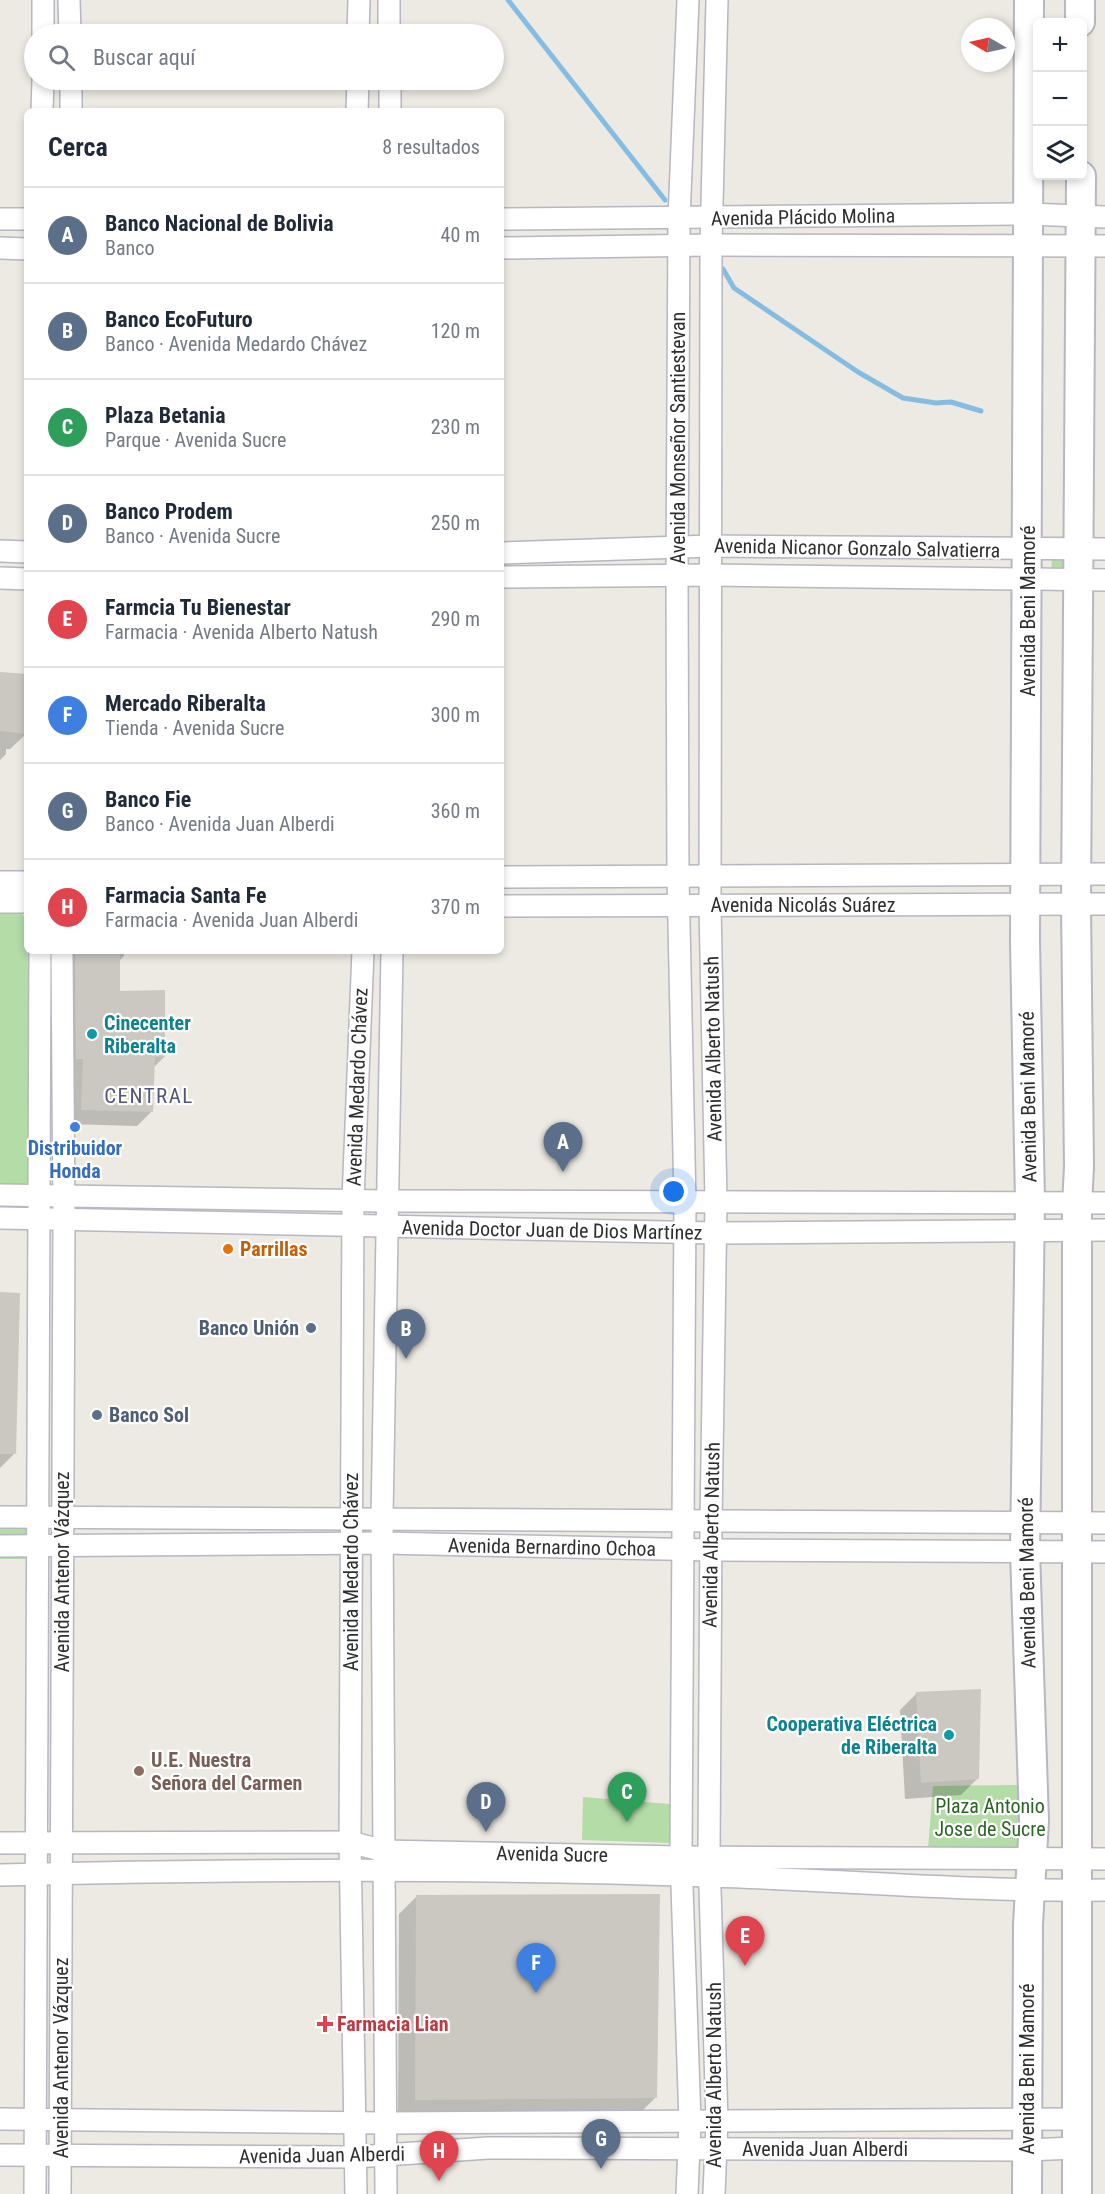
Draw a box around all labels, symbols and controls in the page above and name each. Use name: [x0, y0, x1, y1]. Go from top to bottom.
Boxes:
north arrow: [961, 18, 1015, 72]
map controls: [1033, 18, 1087, 180]
button: +: [1033, 18, 1087, 72]
search box: [24, 24, 504, 90]
icon: search: [45, 41, 78, 74]
text: Buscar aquí: [93, 45, 196, 70]
button: −: [1033, 72, 1087, 126]
button: layers: [1033, 126, 1087, 180]
text: Cerca: [48, 132, 108, 162]
text: 8 resultados: [382, 135, 480, 159]
street label: Avenida Plácido Molina: [711, 203, 895, 231]
text: Banco Nacional de Bolivia: [105, 211, 334, 236]
text: A: [62, 223, 73, 247]
text: 40 m: [441, 223, 480, 247]
text: Banco: [105, 236, 154, 260]
text: Banco EcoFuturo: [105, 307, 253, 332]
street label: Avenida Monseñor Santiestevan: [666, 312, 690, 564]
text: B: [62, 319, 73, 343]
text: 120 m: [431, 319, 480, 343]
text: Banco · Avenida Medardo Chávez: [105, 332, 367, 356]
text: Plaza Betania: [105, 403, 226, 428]
text: C: [62, 415, 73, 439]
text: 230 m: [431, 415, 480, 439]
text: Parque · Avenida Sucre: [105, 428, 286, 452]
text: Banco Prodem: [105, 499, 233, 524]
text: D: [62, 511, 73, 535]
text: 250 m: [431, 511, 480, 535]
text: Banco · Avenida Sucre: [105, 524, 280, 548]
street label: Avenida Beni Mamoré: [1016, 525, 1040, 697]
street label: Avenida Nicanor Gonzalo Salvatierra: [714, 534, 1000, 562]
text: Farmcia Tu Bienestar: [105, 595, 291, 620]
text: E: [63, 607, 72, 631]
text: 290 m: [431, 607, 480, 631]
text: Farmacia · Avenida Alberto Natush: [105, 620, 378, 644]
text: Mercado Riberalta: [105, 691, 266, 716]
text: F: [63, 703, 72, 727]
text: 300 m: [431, 703, 480, 727]
text: Tienda · Avenida Sucre: [105, 716, 284, 740]
text: Banco Fie: [105, 787, 191, 812]
text: G: [62, 799, 73, 823]
text: 360 m: [431, 799, 480, 823]
text: Banco · Avenida Juan Alberdi: [105, 812, 335, 836]
text: Farmacia Santa Fe: [105, 883, 267, 908]
street label: Avenida Nicolás Suárez: [710, 893, 896, 917]
text: H: [61, 895, 74, 919]
text: 370 m: [431, 895, 480, 919]
text: Farmacia · Avenida Juan Alberdi: [105, 908, 358, 932]
street label: Avenida Alberto Natush: [699, 956, 727, 1142]
street label: Avenida Medardo Chávez: [342, 987, 372, 1187]
place label: Cinecenter Riberalta: [104, 1011, 191, 1058]
street label: Avenida Beni Mamoré: [1015, 1011, 1041, 1183]
marker: Cinecenter Riberalta: [85, 1027, 99, 1041]
district label: CENTRAL: [104, 1084, 194, 1108]
marker: Distribuidor Honda: [68, 1120, 82, 1134]
pin: A: [544, 1122, 582, 1172]
place label: Distribuidor Honda: [28, 1136, 123, 1183]
your location: [659, 1177, 688, 1206]
street label: Avenida Doctor Juan de Dios Martínez: [401, 1215, 703, 1245]
place label: Parrillas: [240, 1237, 308, 1261]
marker: Parrillas: [221, 1242, 235, 1256]
pin: B: [386, 1310, 426, 1359]
place label: Banco Unión: [199, 1316, 299, 1340]
marker: Banco Unión: [304, 1321, 318, 1335]
place label: Banco Sol: [109, 1403, 189, 1427]
marker: Banco Sol: [90, 1408, 104, 1422]
street label: Avenida Alberto Natush: [697, 1442, 725, 1628]
street label: Avenida Antenor Vázquez: [50, 1472, 74, 1672]
street label: Avenida Medardo Chávez: [339, 1473, 363, 1671]
street label: Avenida Beni Mamoré: [1014, 1497, 1040, 1669]
street label: Avenida Bernardino Ochoa: [448, 1533, 656, 1561]
place label: Cooperativa Eléctrica de Riberalta: [766, 1712, 937, 1759]
marker: Cooperativa Eléctrica de Riberalta: [942, 1728, 956, 1742]
place label: U.E. Nuestra Señora del Carmen: [151, 1748, 302, 1795]
marker: U.E. Nuestra Señora del Carmen: [132, 1764, 146, 1778]
pin: C: [608, 1772, 646, 1822]
pin: D: [466, 1782, 506, 1832]
park label: Plaza Antonio Jose de Sucre: [934, 1794, 1046, 1841]
street label: Avenida Sucre: [496, 1841, 608, 1867]
pin: E: [726, 1916, 764, 1966]
pin: F: [516, 1944, 556, 1993]
street label: Avenida Antenor Vázquez: [49, 1958, 73, 2158]
street label: Avenida Alberto Natush: [702, 1982, 726, 2168]
street label: Avenida Beni Mamoré: [1015, 1983, 1039, 2155]
place label: Farmacia Lian: [337, 2012, 449, 2036]
marker: Farmacia Lian: [318, 2017, 332, 2031]
pin: G: [582, 2120, 620, 2169]
pin: H: [420, 2132, 458, 2181]
street label: Avenida Juan Alberdi: [742, 2137, 908, 2161]
street label: Avenida Juan Alberdi: [239, 2142, 405, 2168]

